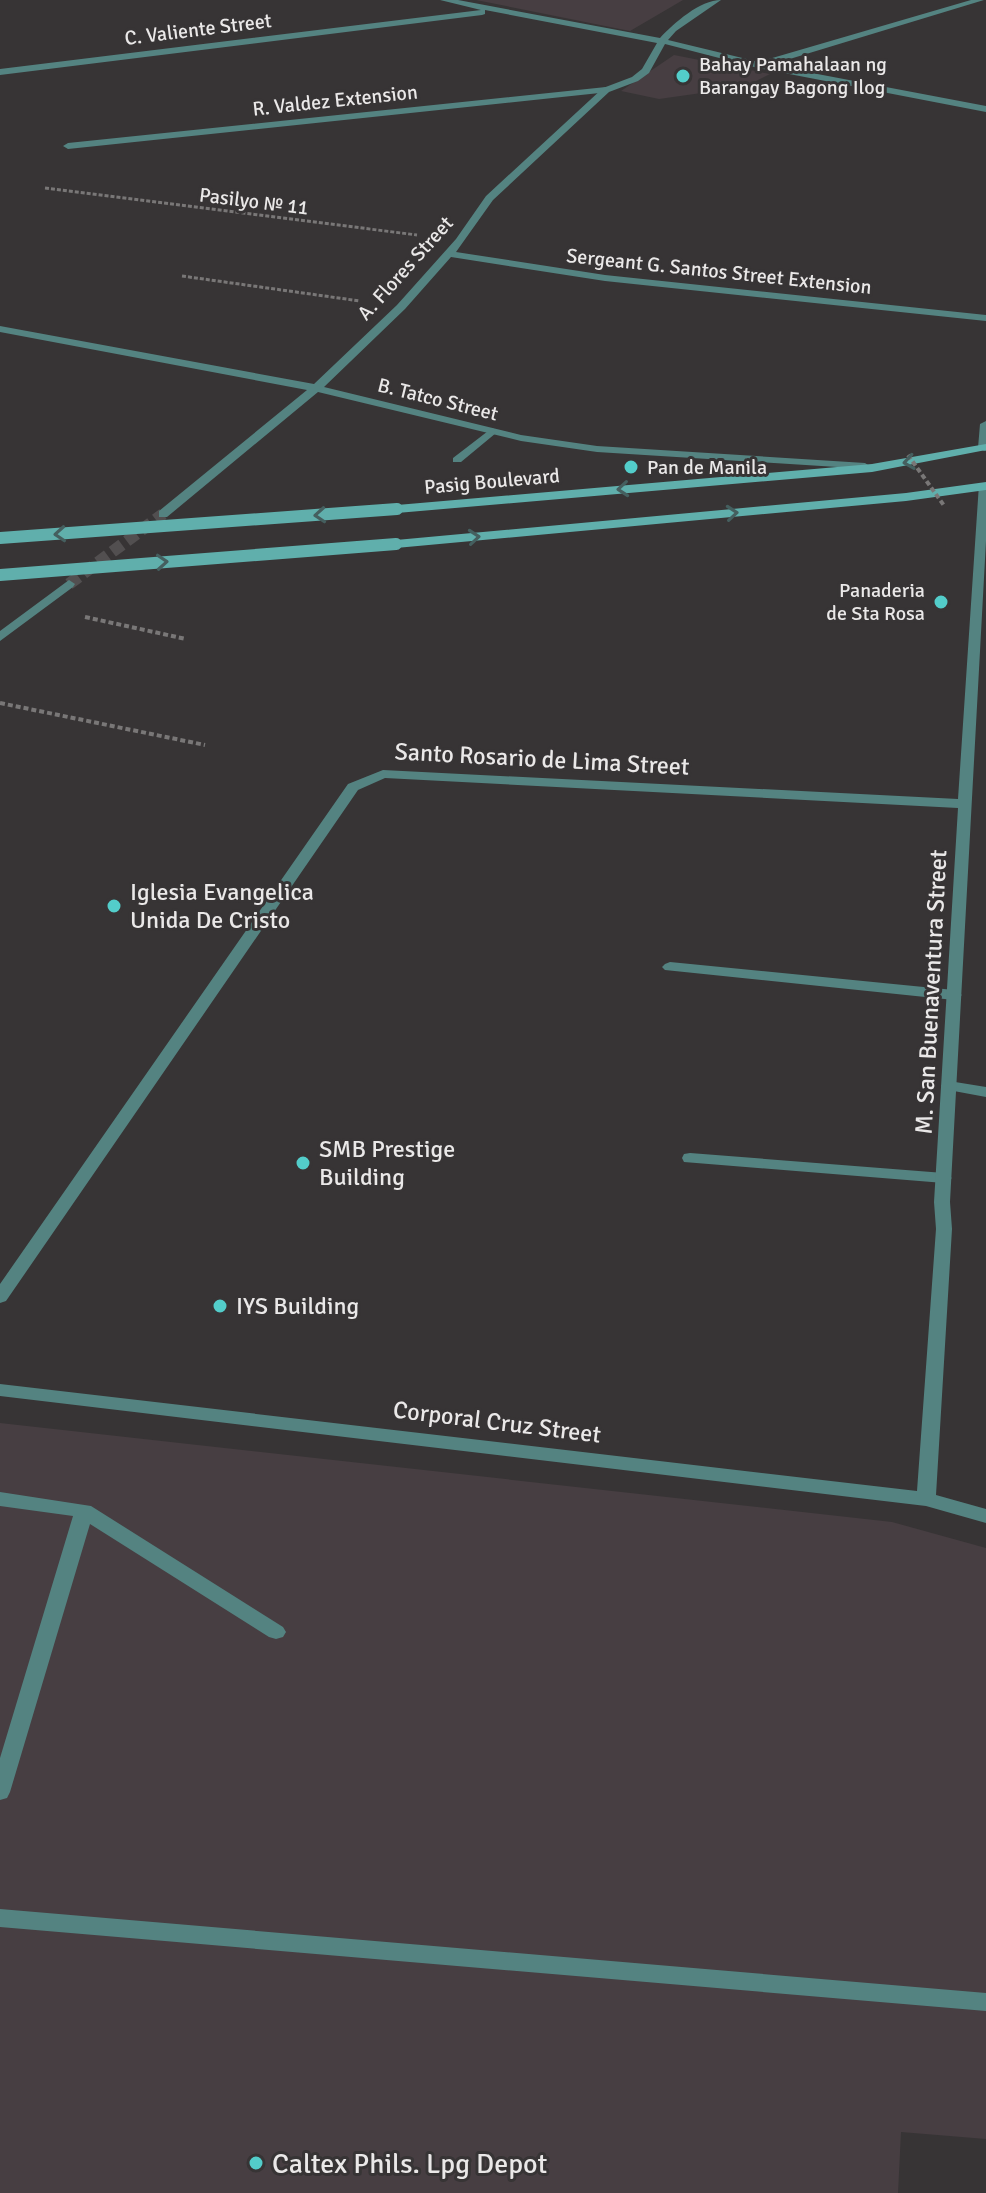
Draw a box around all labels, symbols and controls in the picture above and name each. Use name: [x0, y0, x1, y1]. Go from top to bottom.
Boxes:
street label: C. Valiente Street: [123, 8, 273, 51]
place label: Bahay Pamahalaan ng Barangay Bagong Ilog: [699, 52, 887, 100]
marker: Bahay Pamahalaan ng Barangay Bagong Ilog: [674, 67, 692, 85]
street label: R. Valdez Extension: [251, 79, 419, 122]
street label: Pasilyo № 11: [198, 182, 310, 221]
street label: A. Flores Street: [352, 211, 459, 326]
street label: Sergeant G. Santos Street Extension: [565, 243, 873, 300]
street label: B. Tatco Street: [375, 372, 501, 427]
one-way arrow: [903, 452, 916, 469]
place label: Pan de Manila: [647, 455, 767, 480]
marker: Pan de Manila: [622, 458, 640, 476]
street label: Pasig Boulevard: [423, 463, 561, 500]
one-way arrow: [616, 481, 629, 498]
one-way arrow: [726, 505, 739, 522]
one-way arrow: [313, 506, 326, 523]
one-way arrow: [53, 525, 66, 542]
one-way arrow: [467, 529, 480, 546]
one-way arrow: [155, 554, 168, 571]
place label: Panaderia de Sta Rosa: [826, 578, 925, 626]
marker: Panaderia de Sta Rosa: [932, 593, 950, 611]
street label: Santo Rosario de Lima Street: [394, 736, 690, 782]
street label: M. San Buenaventura Street: [909, 849, 953, 1135]
place label: Iglesia Evangelica Unida De Cristo: [130, 877, 314, 935]
marker: Iglesia Evangelica Unida De Cristo: [105, 897, 123, 915]
place label: SMB Prestige Building: [319, 1134, 455, 1192]
marker: SMB Prestige Building: [294, 1154, 312, 1172]
place label: IYS Building: [236, 1291, 359, 1321]
marker: IYS Building: [211, 1297, 229, 1315]
street label: Corporal Cruz Street: [391, 1394, 603, 1450]
place label: Caltex Phils. Lpg Depot: [272, 2147, 547, 2181]
marker: Caltex Phils. Lpg Depot: [247, 2154, 265, 2172]

